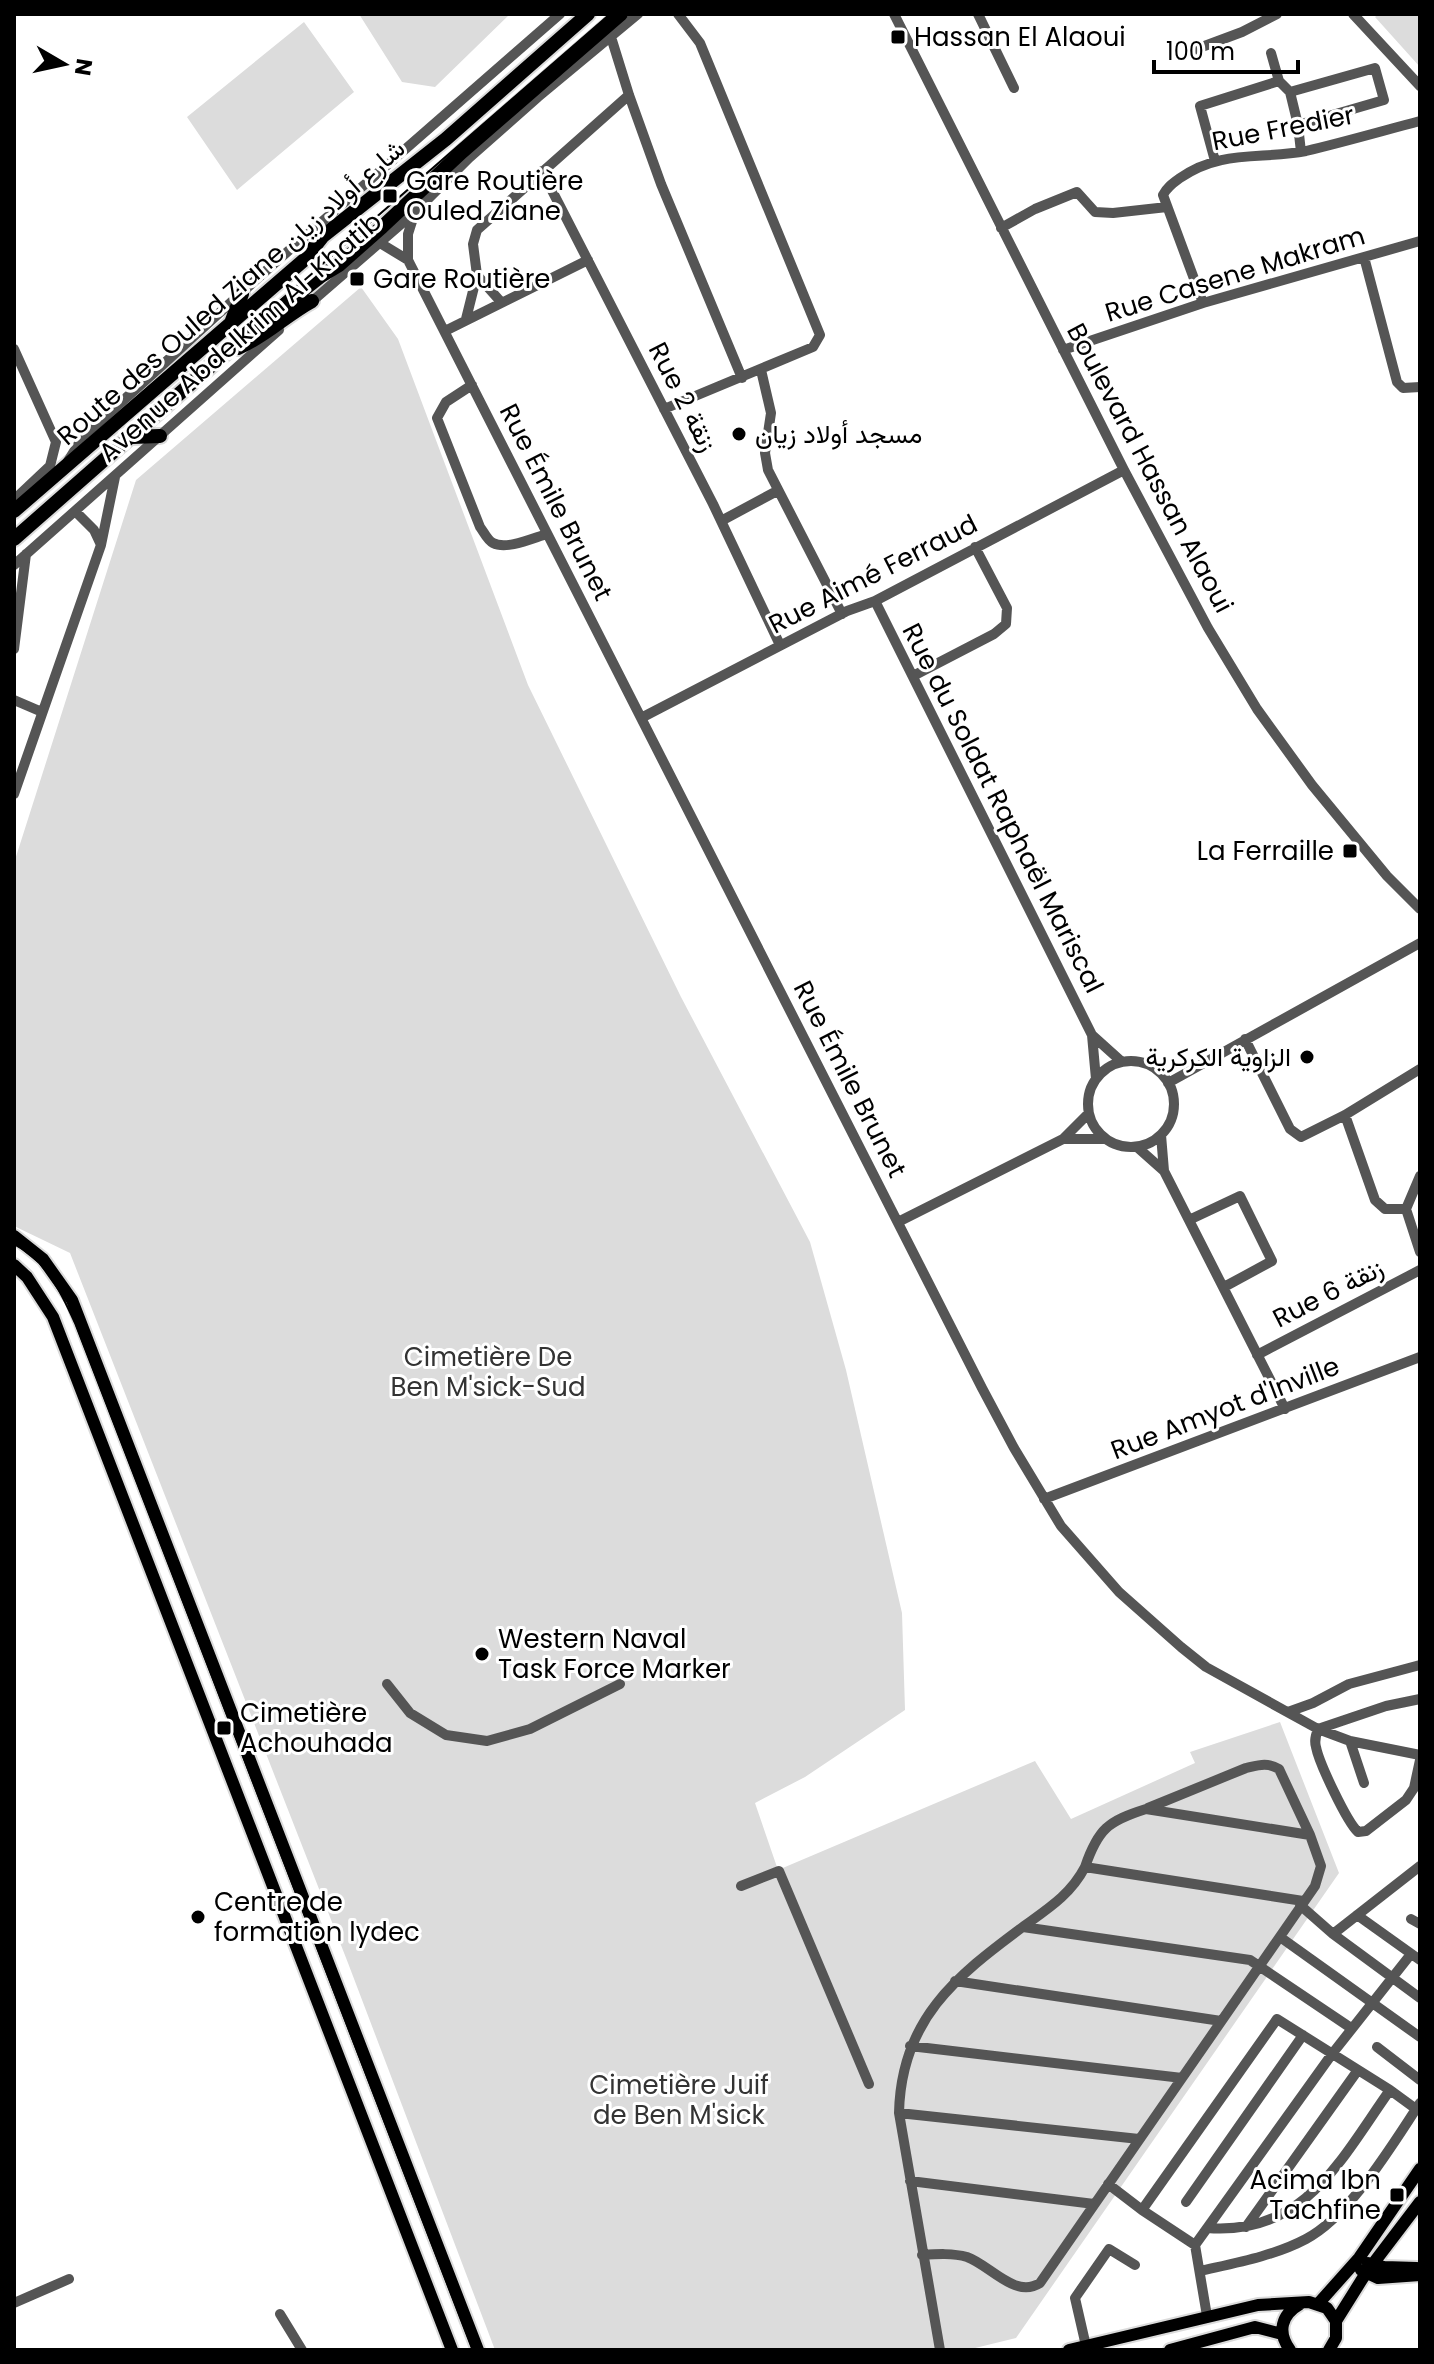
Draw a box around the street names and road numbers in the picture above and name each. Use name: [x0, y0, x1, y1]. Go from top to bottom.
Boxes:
street label: Rue Fredier: [1209, 97, 1357, 159]
street label: Route des Ouled Ziane شارع أولاد زيان: [49, 131, 413, 453]
street label: Avenue Abdelkrim Al-Khatib: [91, 204, 389, 470]
street label: Rue Casene Makram: [1101, 217, 1369, 331]
street label: Boulevard Hassan Alaoui: [1058, 317, 1242, 619]
street label: Rue 2 زنقة: [640, 336, 726, 458]
street label: Rue Émile Brunet: [491, 398, 621, 606]
street label: Rue Aimé Ferraud: [763, 506, 983, 642]
street label: Rue du Soldat Raphaël Mariscal: [894, 617, 1112, 999]
street label: Rue Émile Brunet: [785, 975, 915, 1183]
street label: Rue 6 زنقة: [1266, 1250, 1390, 1336]
street label: Rue Amyot d'Inville: [1106, 1348, 1344, 1468]

